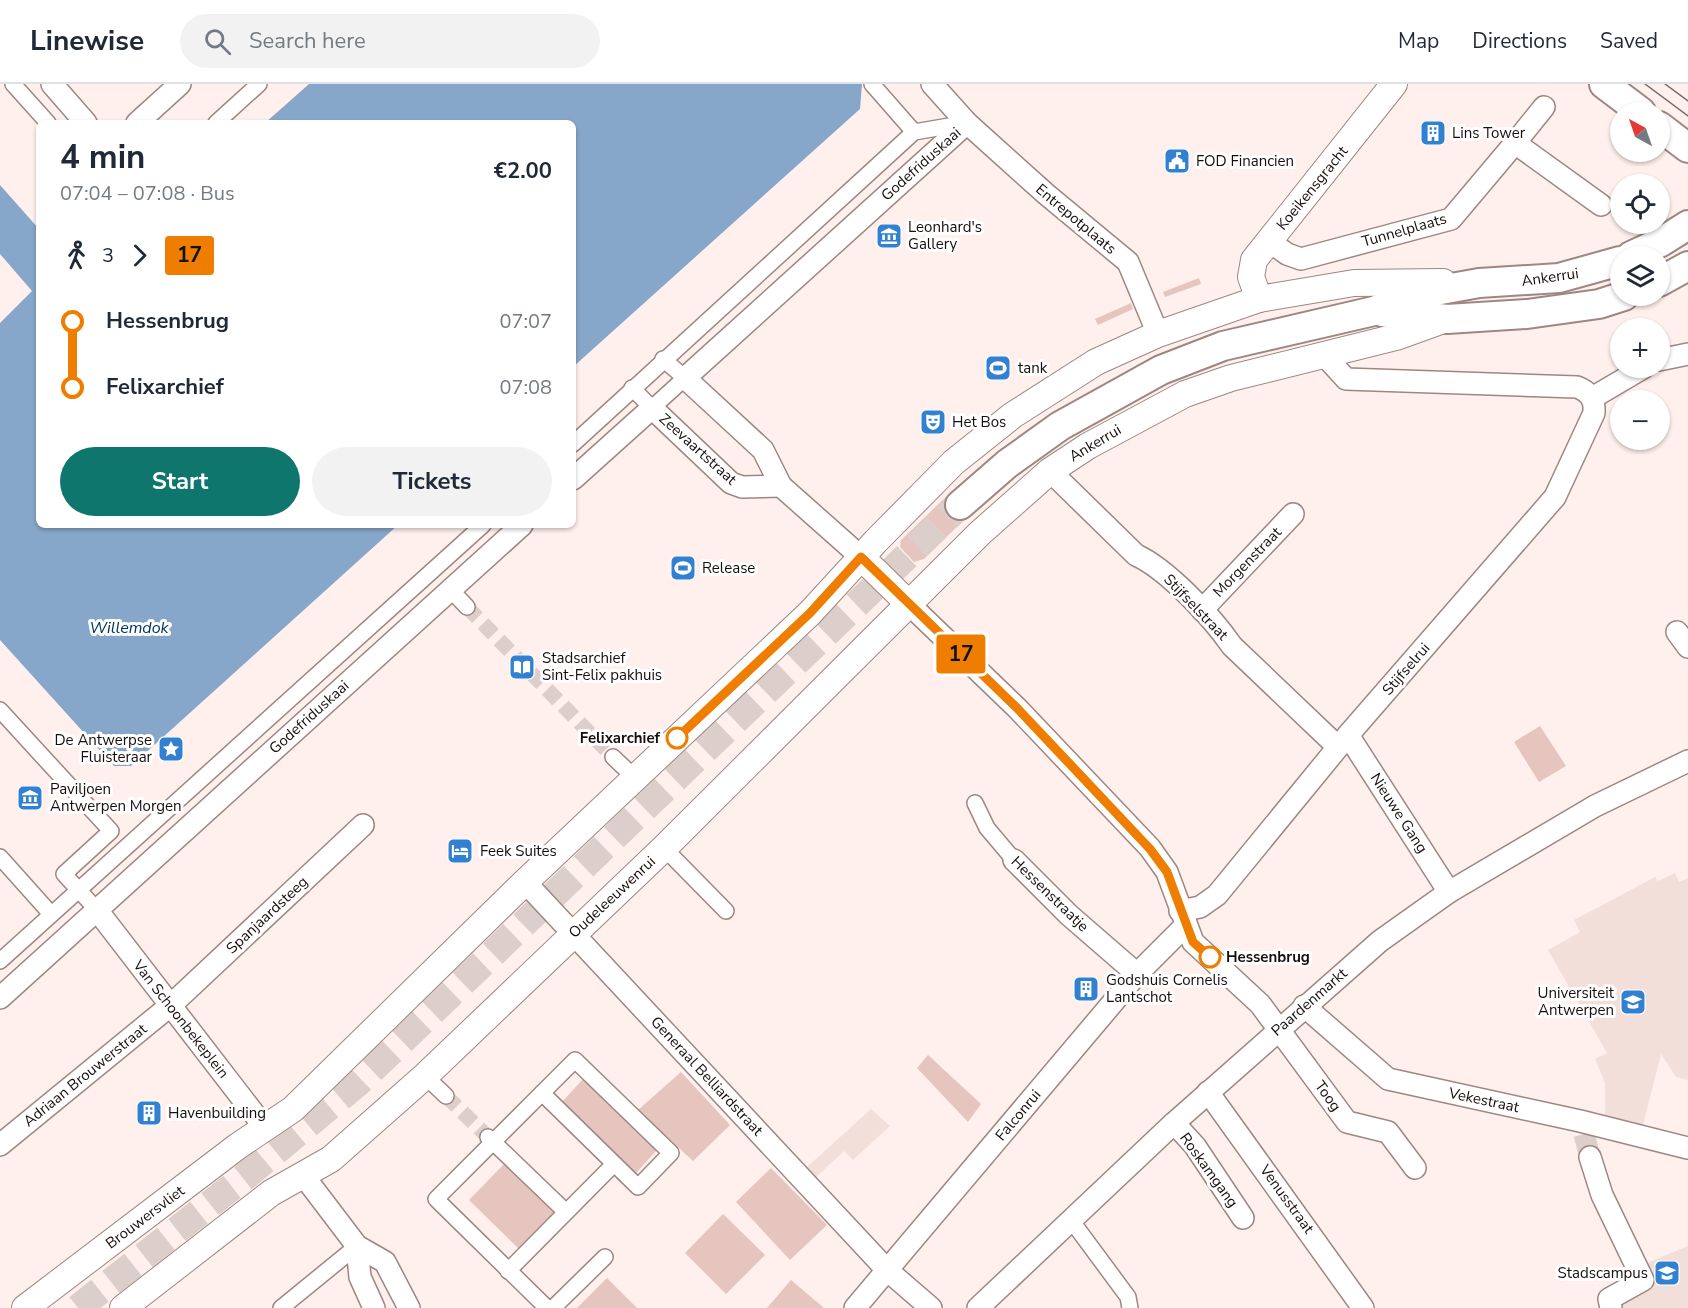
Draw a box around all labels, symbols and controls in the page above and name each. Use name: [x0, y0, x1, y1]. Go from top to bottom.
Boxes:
search box: [180, 14, 600, 68]
text: Linewise: [30, 22, 144, 60]
icon: search: [201, 25, 234, 58]
text: Search here: [249, 26, 366, 56]
text: Map: [1398, 27, 1439, 55]
text: Directions: [1472, 27, 1567, 55]
text: Saved: [1600, 27, 1658, 55]
north arrow: [1610, 102, 1670, 162]
map controls: [1610, 102, 1670, 450]
building icon: Lins Tower: [1418, 118, 1448, 148]
street label: Godefriduskaai: [877, 123, 965, 205]
place label: Lins Tower: [1452, 123, 1526, 143]
text: 4 min: [60, 135, 145, 180]
street label: Koeikensgracht: [1272, 141, 1353, 234]
public building icon: FOD Financien: [1162, 146, 1192, 176]
place label: FOD Financien: [1196, 151, 1294, 171]
text: €2.00: [494, 156, 552, 186]
button: locate: [1610, 174, 1670, 234]
street label: Entrepotplaats: [1031, 179, 1121, 259]
text: 07:04 – 07:08 · Bus: [60, 180, 235, 207]
street label: Tunnelplaats: [1359, 208, 1449, 252]
place label: Leonhard's Gallery: [908, 217, 982, 254]
museum icon: Leonhard's Gallery: [874, 221, 904, 251]
icon: walk: [60, 239, 93, 272]
icon: forward: [123, 239, 156, 272]
text: 17: [177, 241, 202, 269]
text: 3: [102, 242, 114, 269]
button: layers: [1610, 246, 1670, 306]
street label: Ankerrui: [1520, 263, 1580, 291]
text: Hessenbrug: [106, 306, 229, 336]
text: 07:07: [499, 308, 552, 335]
button: +: [1610, 318, 1670, 378]
sports icon: tank: [983, 353, 1013, 383]
place label: tank: [1018, 358, 1048, 378]
text: Felixarchief: [106, 372, 224, 402]
text: 07:08: [499, 374, 552, 401]
button: −: [1610, 390, 1670, 450]
theatre icon: Het Bos: [918, 407, 948, 437]
street label: Zeevaartstraat: [655, 409, 742, 490]
place label: Het Bos: [952, 412, 1006, 432]
street label: Ankerrui: [1065, 420, 1125, 466]
button: Start: [60, 447, 300, 516]
button: Tickets: [312, 447, 552, 516]
street label: Morgenstraat: [1208, 522, 1286, 602]
sports icon: Release: [668, 553, 698, 583]
place label: Release: [702, 558, 755, 578]
street label: Stijfselstraat: [1159, 570, 1233, 645]
water label: Willemdok: [89, 617, 170, 639]
line badge: 17: [934, 634, 988, 674]
street label: Stijfselrui: [1378, 639, 1434, 699]
text: 17: [948, 640, 974, 668]
place label: Stadsarchief Sint-Felix pakhuis: [542, 648, 662, 685]
library icon: Stadsarchief Sint-Felix pakhuis: [507, 652, 537, 682]
street label: Godefriduskaai: [265, 676, 353, 758]
marker: Felixarchief: [666, 727, 688, 749]
place label: Felixarchief: [580, 728, 661, 748]
place label: De Antwerpse Fluisteraar: [54, 730, 153, 767]
place icon: De Antwerpse Fluisteraar: [156, 734, 186, 764]
street label: Nieuwe Gang: [1366, 769, 1432, 857]
place label: Paviljoen Antwerpen Morgen: [50, 779, 182, 816]
museum icon: Paviljoen Antwerpen Morgen: [15, 783, 45, 813]
hotel icon: Feek Suites: [445, 836, 475, 866]
place label: Feek Suites: [480, 841, 557, 861]
street label: Oudeleeuwenrui: [564, 852, 660, 942]
street label: Hessenstraatje: [1007, 852, 1093, 936]
street label: Spanjaardsteeg: [222, 872, 312, 958]
marker: Hessenbrug: [1199, 946, 1221, 968]
place label: Hessenbrug: [1226, 947, 1310, 967]
street label: Van Schoonbekeplein: [128, 955, 233, 1082]
street label: Paardenmarkt: [1267, 963, 1352, 1040]
place label: Godshuis Cornelis Lantschot: [1106, 970, 1228, 1007]
building icon: Godshuis Cornelis Lantschot: [1071, 974, 1101, 1004]
place label: Universiteit Antwerpen: [1538, 983, 1615, 1020]
school or university icon: Universiteit Antwerpen: [1618, 987, 1648, 1017]
street label: Generaal Belliardstraat: [646, 1012, 768, 1140]
street label: Adriaan Brouwerstraat: [19, 1018, 152, 1131]
street label: Toog: [1310, 1077, 1346, 1115]
street label: Vekestraat: [1446, 1083, 1522, 1117]
street label: Falconrui: [991, 1085, 1045, 1145]
building icon: Havenbuilding: [134, 1098, 164, 1128]
place label: Havenbuilding: [168, 1103, 266, 1123]
street label: Roskamgang: [1175, 1129, 1243, 1211]
street label: Venusstraat: [1255, 1160, 1319, 1238]
street label: Brouwersvliet: [101, 1180, 189, 1253]
school or university icon: Stadscampus: [1652, 1258, 1682, 1288]
place label: Stadscampus: [1558, 1263, 1648, 1283]

